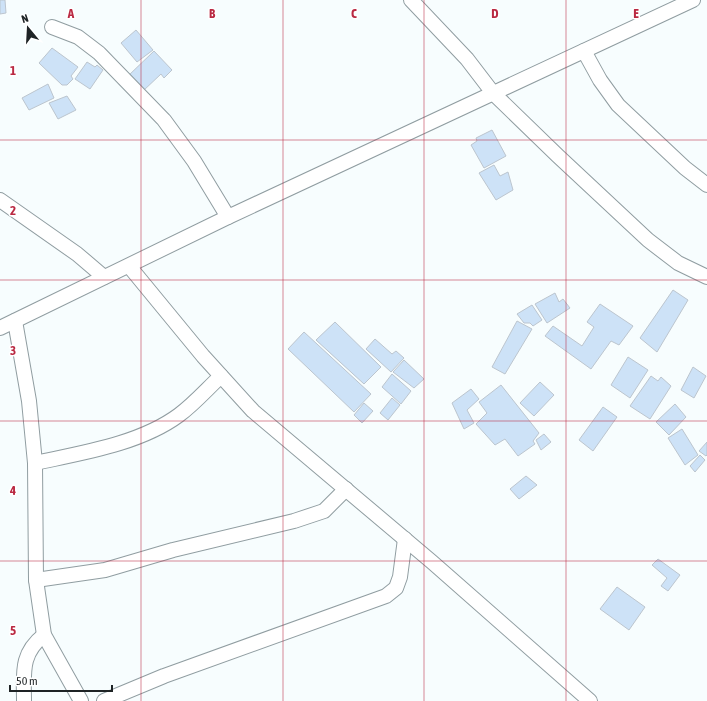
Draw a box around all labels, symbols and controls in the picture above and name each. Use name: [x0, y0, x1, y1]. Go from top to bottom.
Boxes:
text: A: [67, 6, 75, 21]
text: B: [209, 6, 216, 21]
text: C: [351, 6, 357, 21]
text: D: [491, 6, 499, 21]
text: E: [633, 6, 639, 21]
north arrow: [8, 8, 48, 48]
text: N: [20, 12, 30, 25]
text: 1: [10, 63, 16, 78]
text: 2: [10, 203, 16, 218]
text: 3: [10, 343, 16, 358]
text: 4: [9, 483, 16, 498]
text: 5: [10, 623, 16, 638]
scale bar: [10, 667, 112, 693]
text: 50 m: [16, 674, 38, 688]

